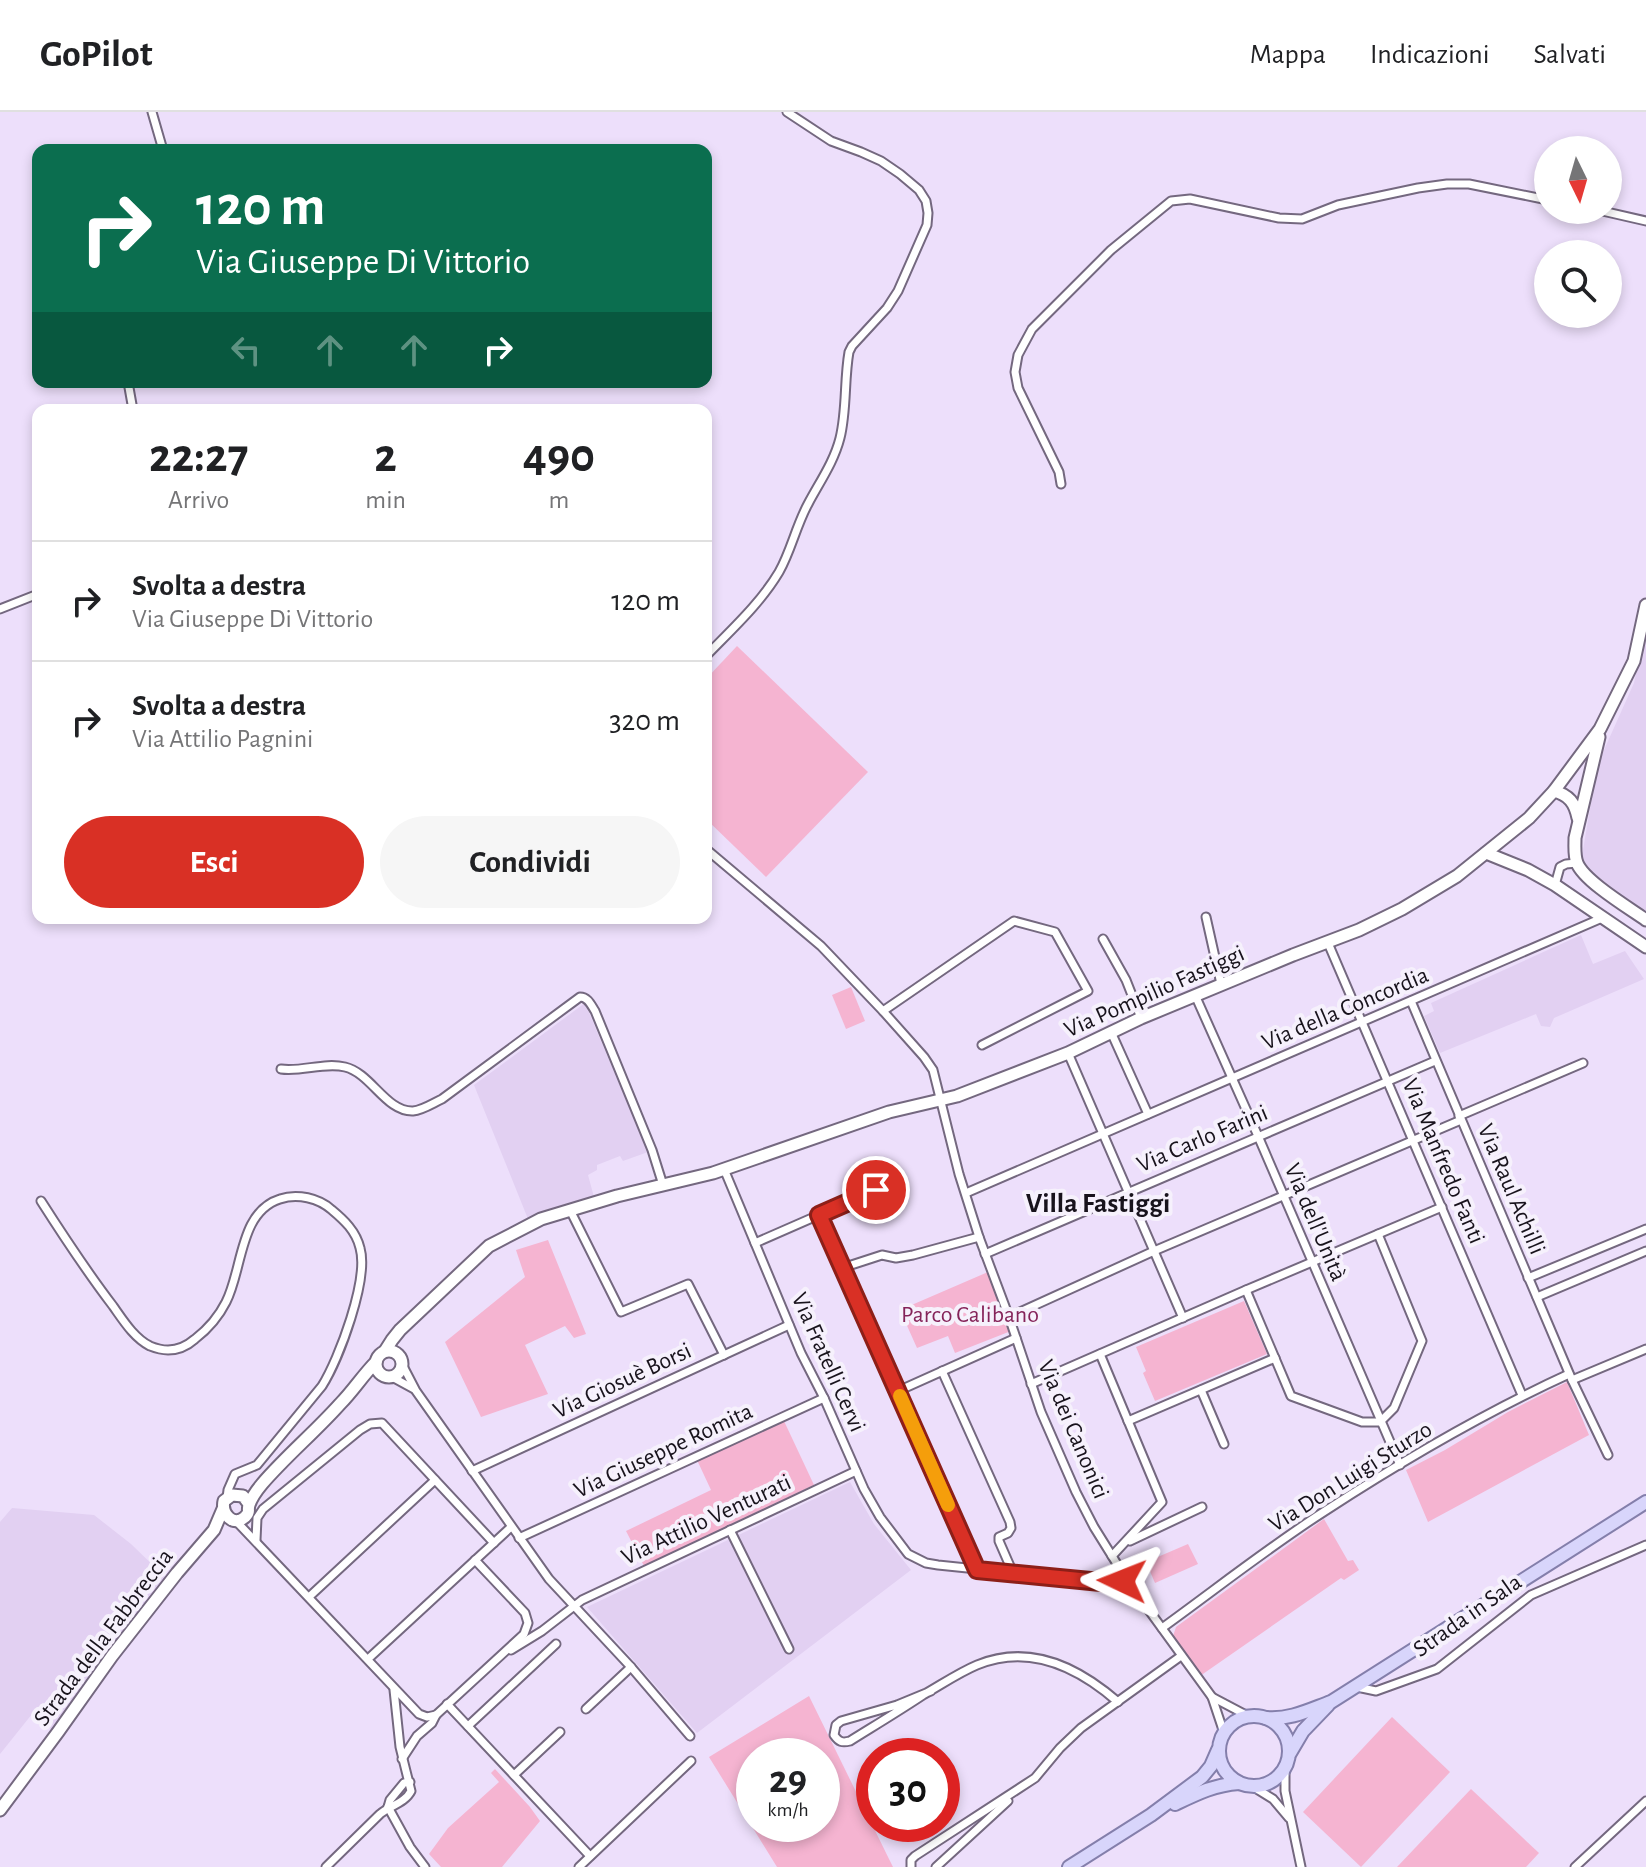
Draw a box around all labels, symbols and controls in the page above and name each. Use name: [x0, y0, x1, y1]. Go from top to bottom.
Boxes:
text: GoPilot: [40, 36, 153, 74]
text: Mappa: [1250, 41, 1326, 69]
text: Indicazioni: [1370, 41, 1489, 69]
text: Salvati: [1533, 41, 1606, 69]
north arrow: [1534, 136, 1622, 224]
map controls: [1534, 136, 1622, 328]
icon: right: [64, 176, 168, 280]
text: 120 m: [196, 179, 325, 235]
button: search: [1534, 240, 1622, 328]
text: Via Giuseppe Di Vittorio: [196, 244, 530, 280]
icon: left: [224, 328, 268, 372]
icon: ahead: [308, 328, 352, 372]
icon: ahead: [392, 328, 436, 372]
icon: right: [476, 328, 520, 372]
text: 22:27: [149, 433, 248, 481]
text: 2: [374, 433, 397, 481]
text: 490: [523, 433, 595, 481]
text: Arrivo: [168, 487, 229, 513]
text: min: [365, 487, 406, 513]
text: m: [549, 487, 569, 513]
text: Svolta a destra: [132, 571, 306, 601]
icon: right: [64, 579, 108, 623]
text: 120 m: [611, 586, 680, 616]
text: Via Giuseppe Di Vittorio: [132, 606, 373, 632]
text: Svolta a destra: [132, 691, 306, 721]
icon: right: [64, 699, 108, 743]
text: 320 m: [609, 706, 680, 736]
text: Via Attilio Pagnini: [132, 726, 313, 752]
button: Esci: [64, 816, 364, 908]
button: Condividi: [380, 816, 680, 908]
street label: Via Pompilio Fastiggi: [1061, 941, 1248, 1042]
street label: Via della Concordia: [1259, 963, 1432, 1055]
street label: Via Manfredo Fanti: [1398, 1075, 1489, 1247]
street label: Via Carlo Farini: [1133, 1101, 1271, 1177]
street label: Via Raul Achilli: [1473, 1121, 1549, 1258]
pin: [842, 1156, 910, 1224]
street label: Via dell'Unità: [1280, 1160, 1351, 1285]
icon: arrive: [854, 1168, 898, 1212]
district label: Villa Fastiggi: [1026, 1190, 1170, 1218]
street label: Via Fratelli Cervi: [787, 1289, 869, 1436]
park label: Parco Calibano: [901, 1303, 1039, 1327]
street label: Via Giosuè Borsi: [550, 1339, 695, 1423]
street label: Via dei Canonici: [1033, 1357, 1113, 1502]
street label: Via Giuseppe Romita: [570, 1399, 756, 1503]
street label: Via Don Luigi Sturzo: [1265, 1417, 1436, 1537]
street label: Via Attilio Venturati: [618, 1470, 795, 1570]
position arrow: [1080, 1539, 1164, 1623]
street label: Strada della Fabbreccia: [30, 1545, 178, 1731]
street label: Strada in Sala: [1409, 1570, 1526, 1662]
speed limit sign: 30: [856, 1738, 960, 1842]
text: 29: [769, 1760, 807, 1800]
text: km/h: [767, 1800, 809, 1820]

